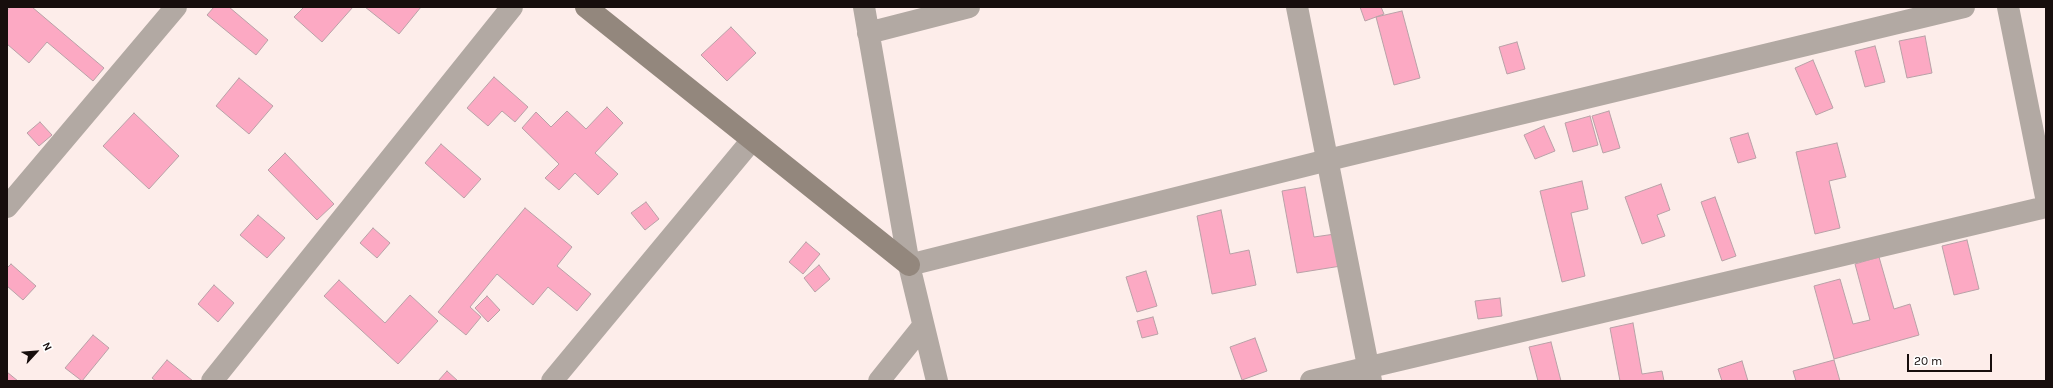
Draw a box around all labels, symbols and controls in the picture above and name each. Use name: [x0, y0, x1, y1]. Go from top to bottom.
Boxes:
north arrow: [16, 332, 56, 372]
text: N: [40, 340, 55, 353]
scale bar: [1909, 346, 1994, 372]
text: 20 m: [1914, 354, 1942, 368]

